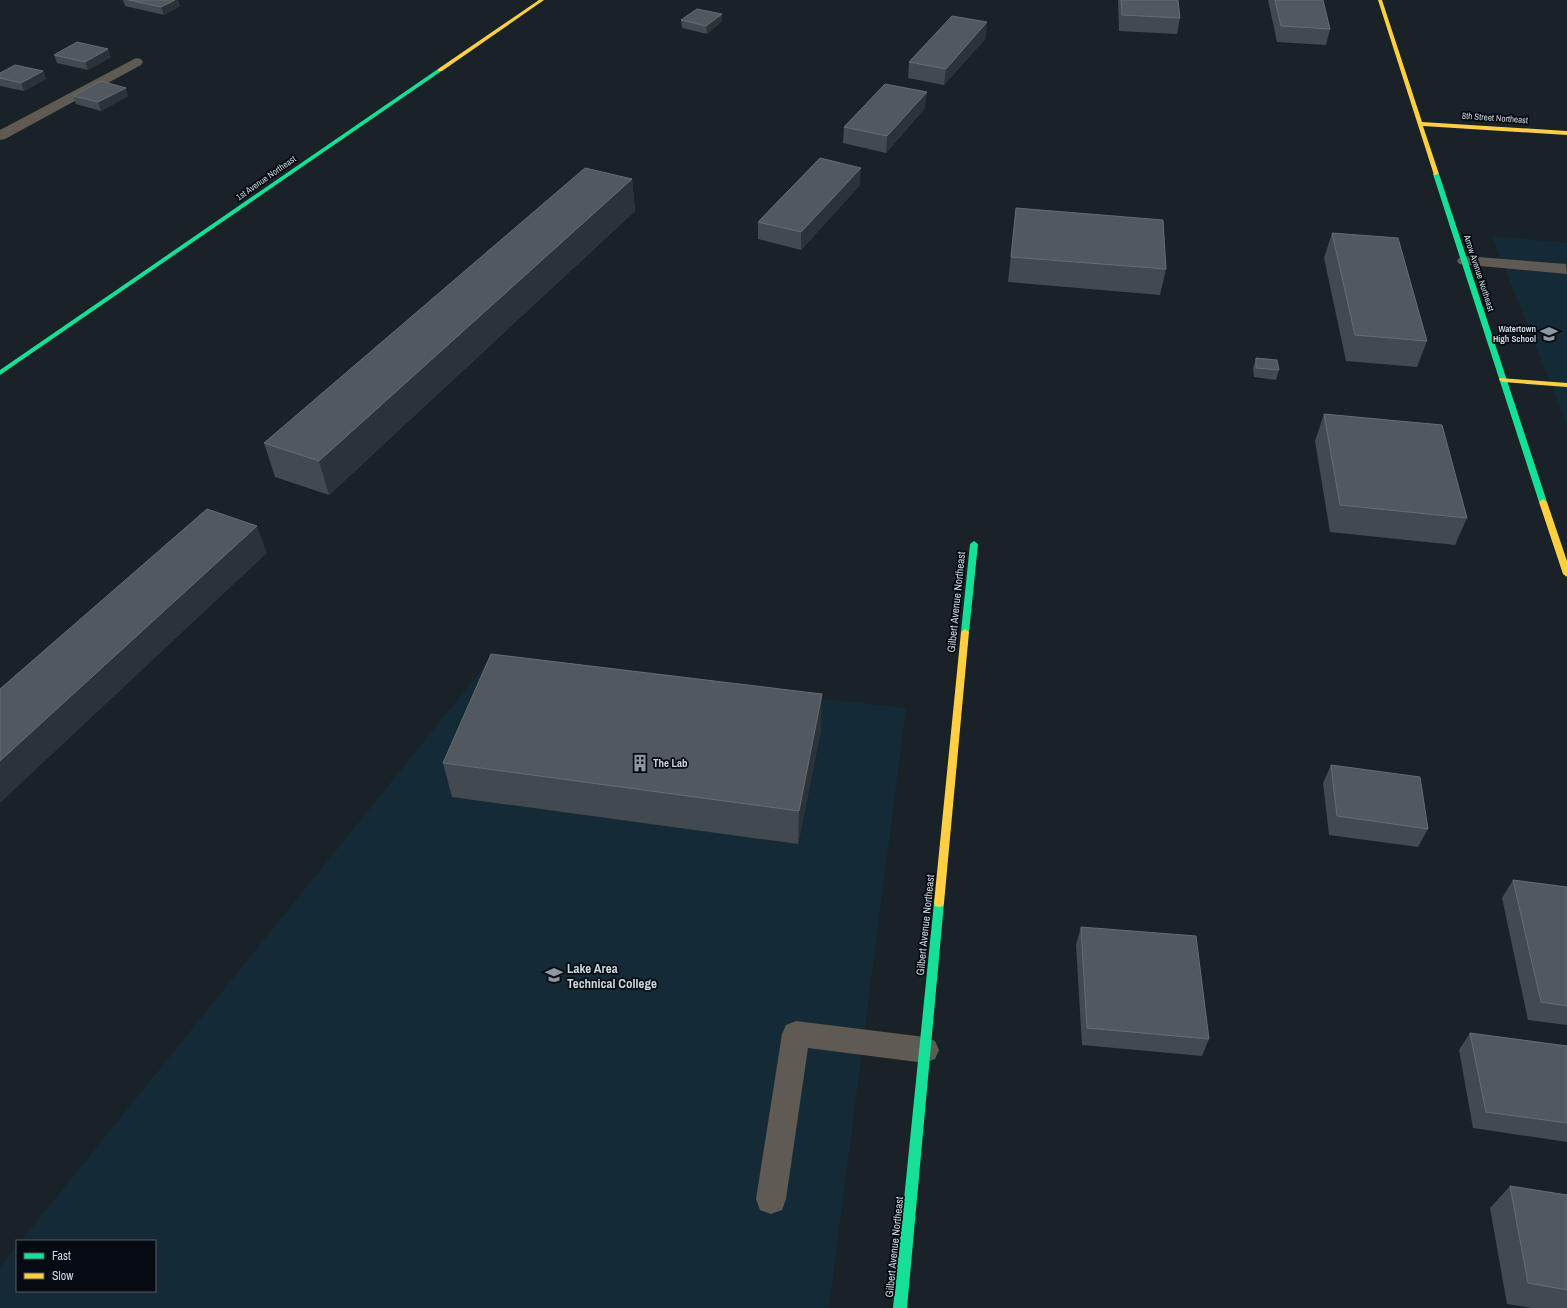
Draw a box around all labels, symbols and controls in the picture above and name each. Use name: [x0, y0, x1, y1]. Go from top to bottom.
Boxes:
street label: 8th Street Northeast: [1462, 110, 1528, 126]
street label: 1st Avenue Northeast: [234, 153, 298, 203]
street label: Arrow Avenue Northeast: [1461, 232, 1497, 313]
place label: Watertown High School: [1493, 323, 1536, 345]
school or university icon: Watertown High School: [1539, 324, 1559, 344]
street label: Gilbert Avenue Northeast: [944, 550, 968, 653]
building icon: The Lab: [630, 753, 650, 773]
place label: The Lab: [653, 756, 688, 770]
street label: Gilbert Avenue Northeast: [913, 873, 937, 976]
place label: Lake Area Technical College: [567, 960, 657, 992]
school or university icon: Lake Area Technical College: [544, 965, 564, 985]
street label: Gilbert Avenue Northeast: [882, 1195, 906, 1298]
legend: [16, 1240, 156, 1292]
text: Fast: [52, 1248, 71, 1264]
text: Slow: [52, 1268, 74, 1284]

